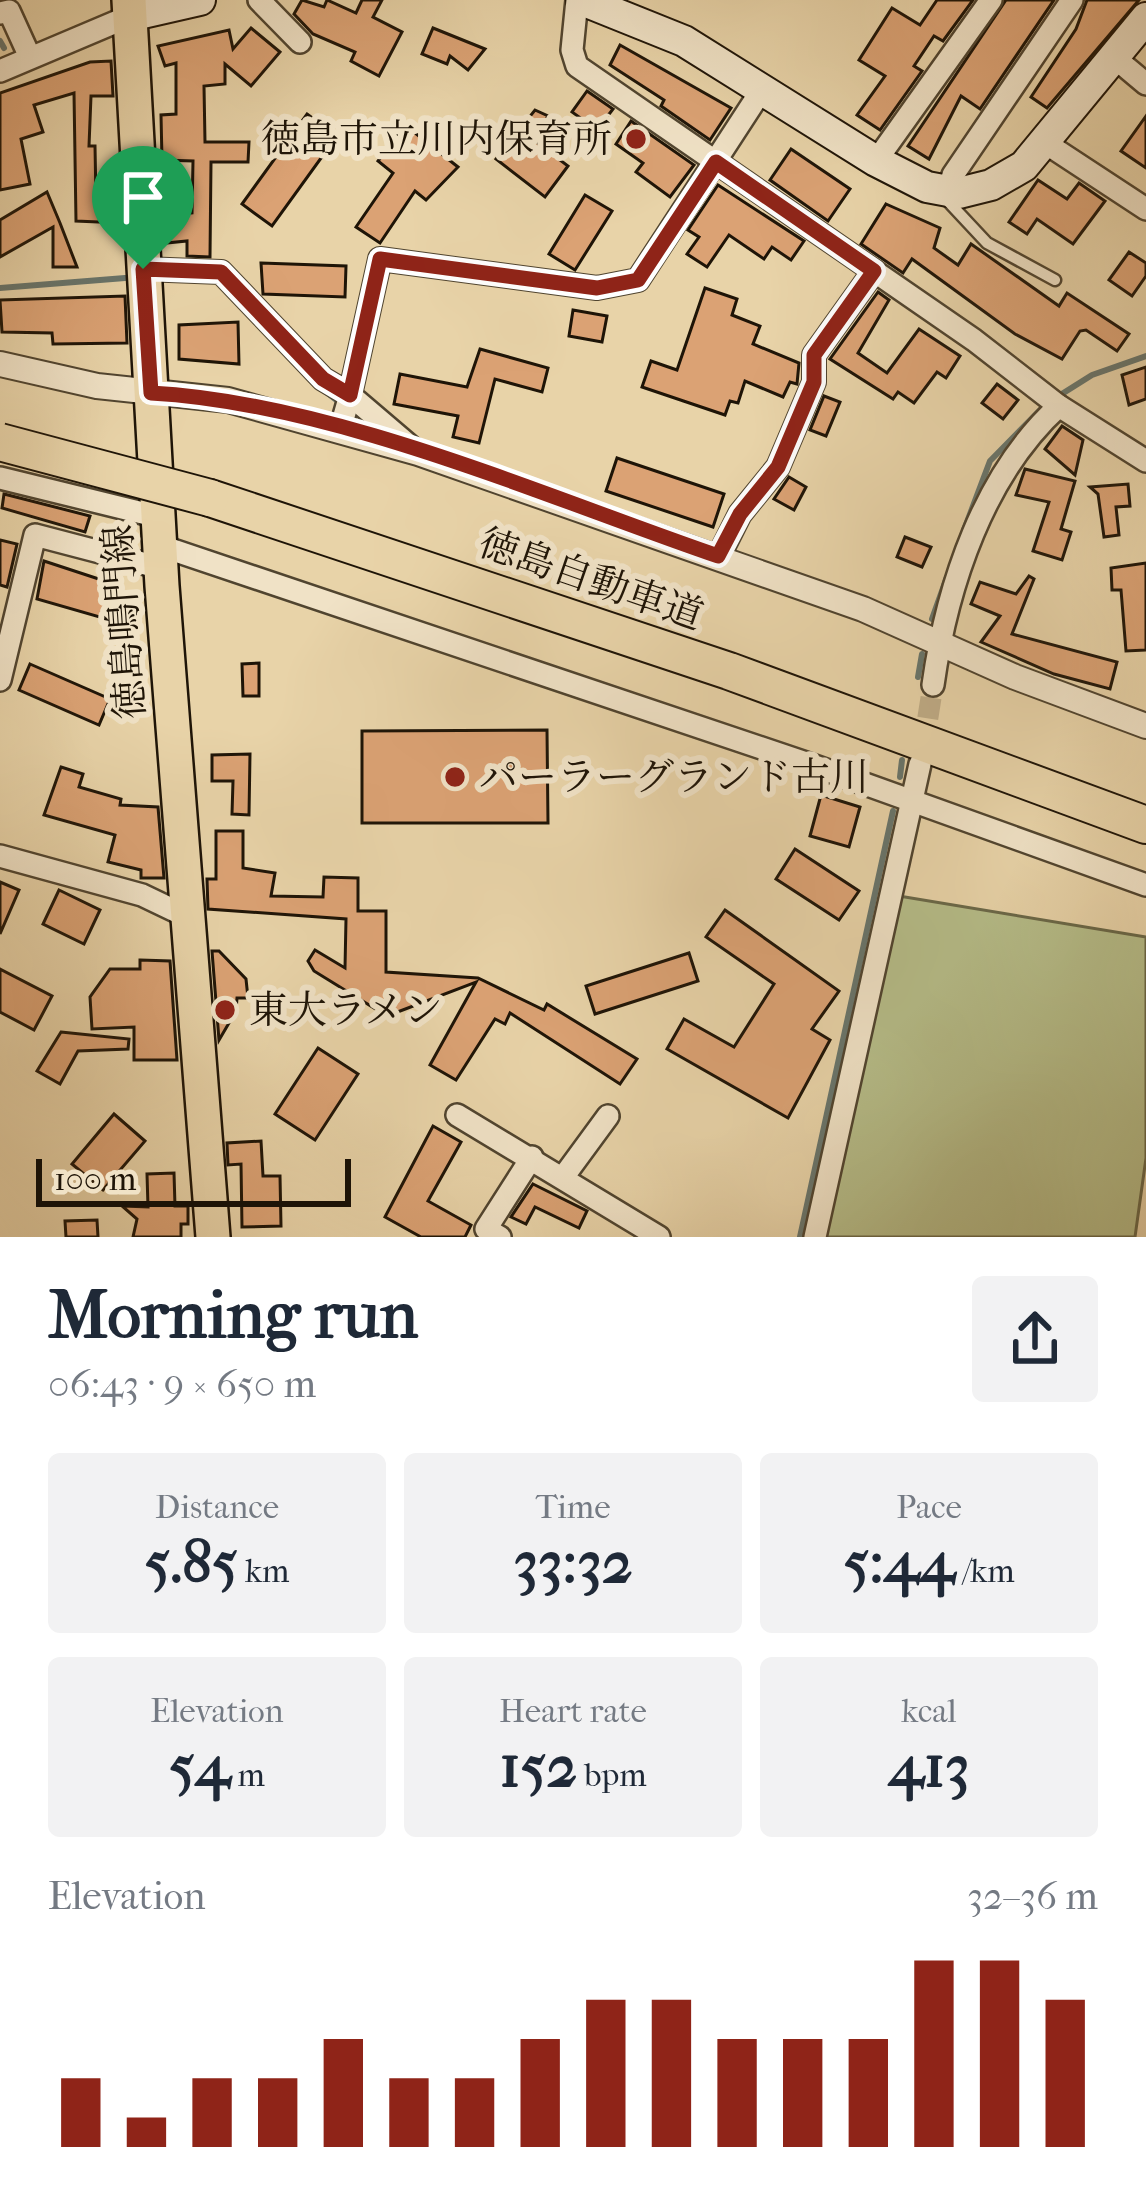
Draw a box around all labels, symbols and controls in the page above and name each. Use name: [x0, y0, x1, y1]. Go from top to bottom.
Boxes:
place label: 徳島市立川内保育所: [261, 116, 612, 162]
marker: 徳島市立川内保育所: [623, 126, 649, 152]
pin: [92, 146, 194, 269]
icon: arrive: [110, 164, 176, 230]
street label: 徳島自動車道: [473, 519, 709, 639]
street label: 徳島鳴門線: [94, 523, 154, 721]
place label: パーラーグランド古川: [479, 754, 869, 800]
marker: パーラーグランド古川: [442, 764, 468, 790]
place label: 東大ラメン: [249, 987, 443, 1033]
marker: 東大ラメン: [212, 997, 238, 1023]
scale bar: [36, 1153, 351, 1206]
text: 100 m: [54, 1160, 137, 1199]
button: share: [972, 1276, 1098, 1402]
text: Morning run: [48, 1277, 418, 1354]
text: 06:43 · 9 × 650 m: [48, 1361, 316, 1407]
text: Distance: [155, 1488, 279, 1527]
text: Time: [536, 1488, 611, 1527]
text: Pace: [896, 1488, 962, 1527]
text: 5.85: [144, 1527, 238, 1598]
text: 33:32: [513, 1527, 633, 1598]
text: 5:44: [843, 1527, 955, 1598]
text: km: [238, 1552, 290, 1591]
text: /km: [955, 1552, 1015, 1591]
text: Elevation: [150, 1692, 284, 1731]
text: Heart rate: [499, 1692, 647, 1731]
text: kcal: [901, 1692, 957, 1731]
text: 54: [169, 1731, 230, 1802]
text: 152: [499, 1731, 577, 1802]
text: 413: [888, 1731, 970, 1802]
text: m: [230, 1756, 265, 1795]
text: bpm: [577, 1756, 647, 1795]
text: Elevation: [48, 1873, 206, 1919]
text: 32–36 m: [967, 1873, 1098, 1919]

